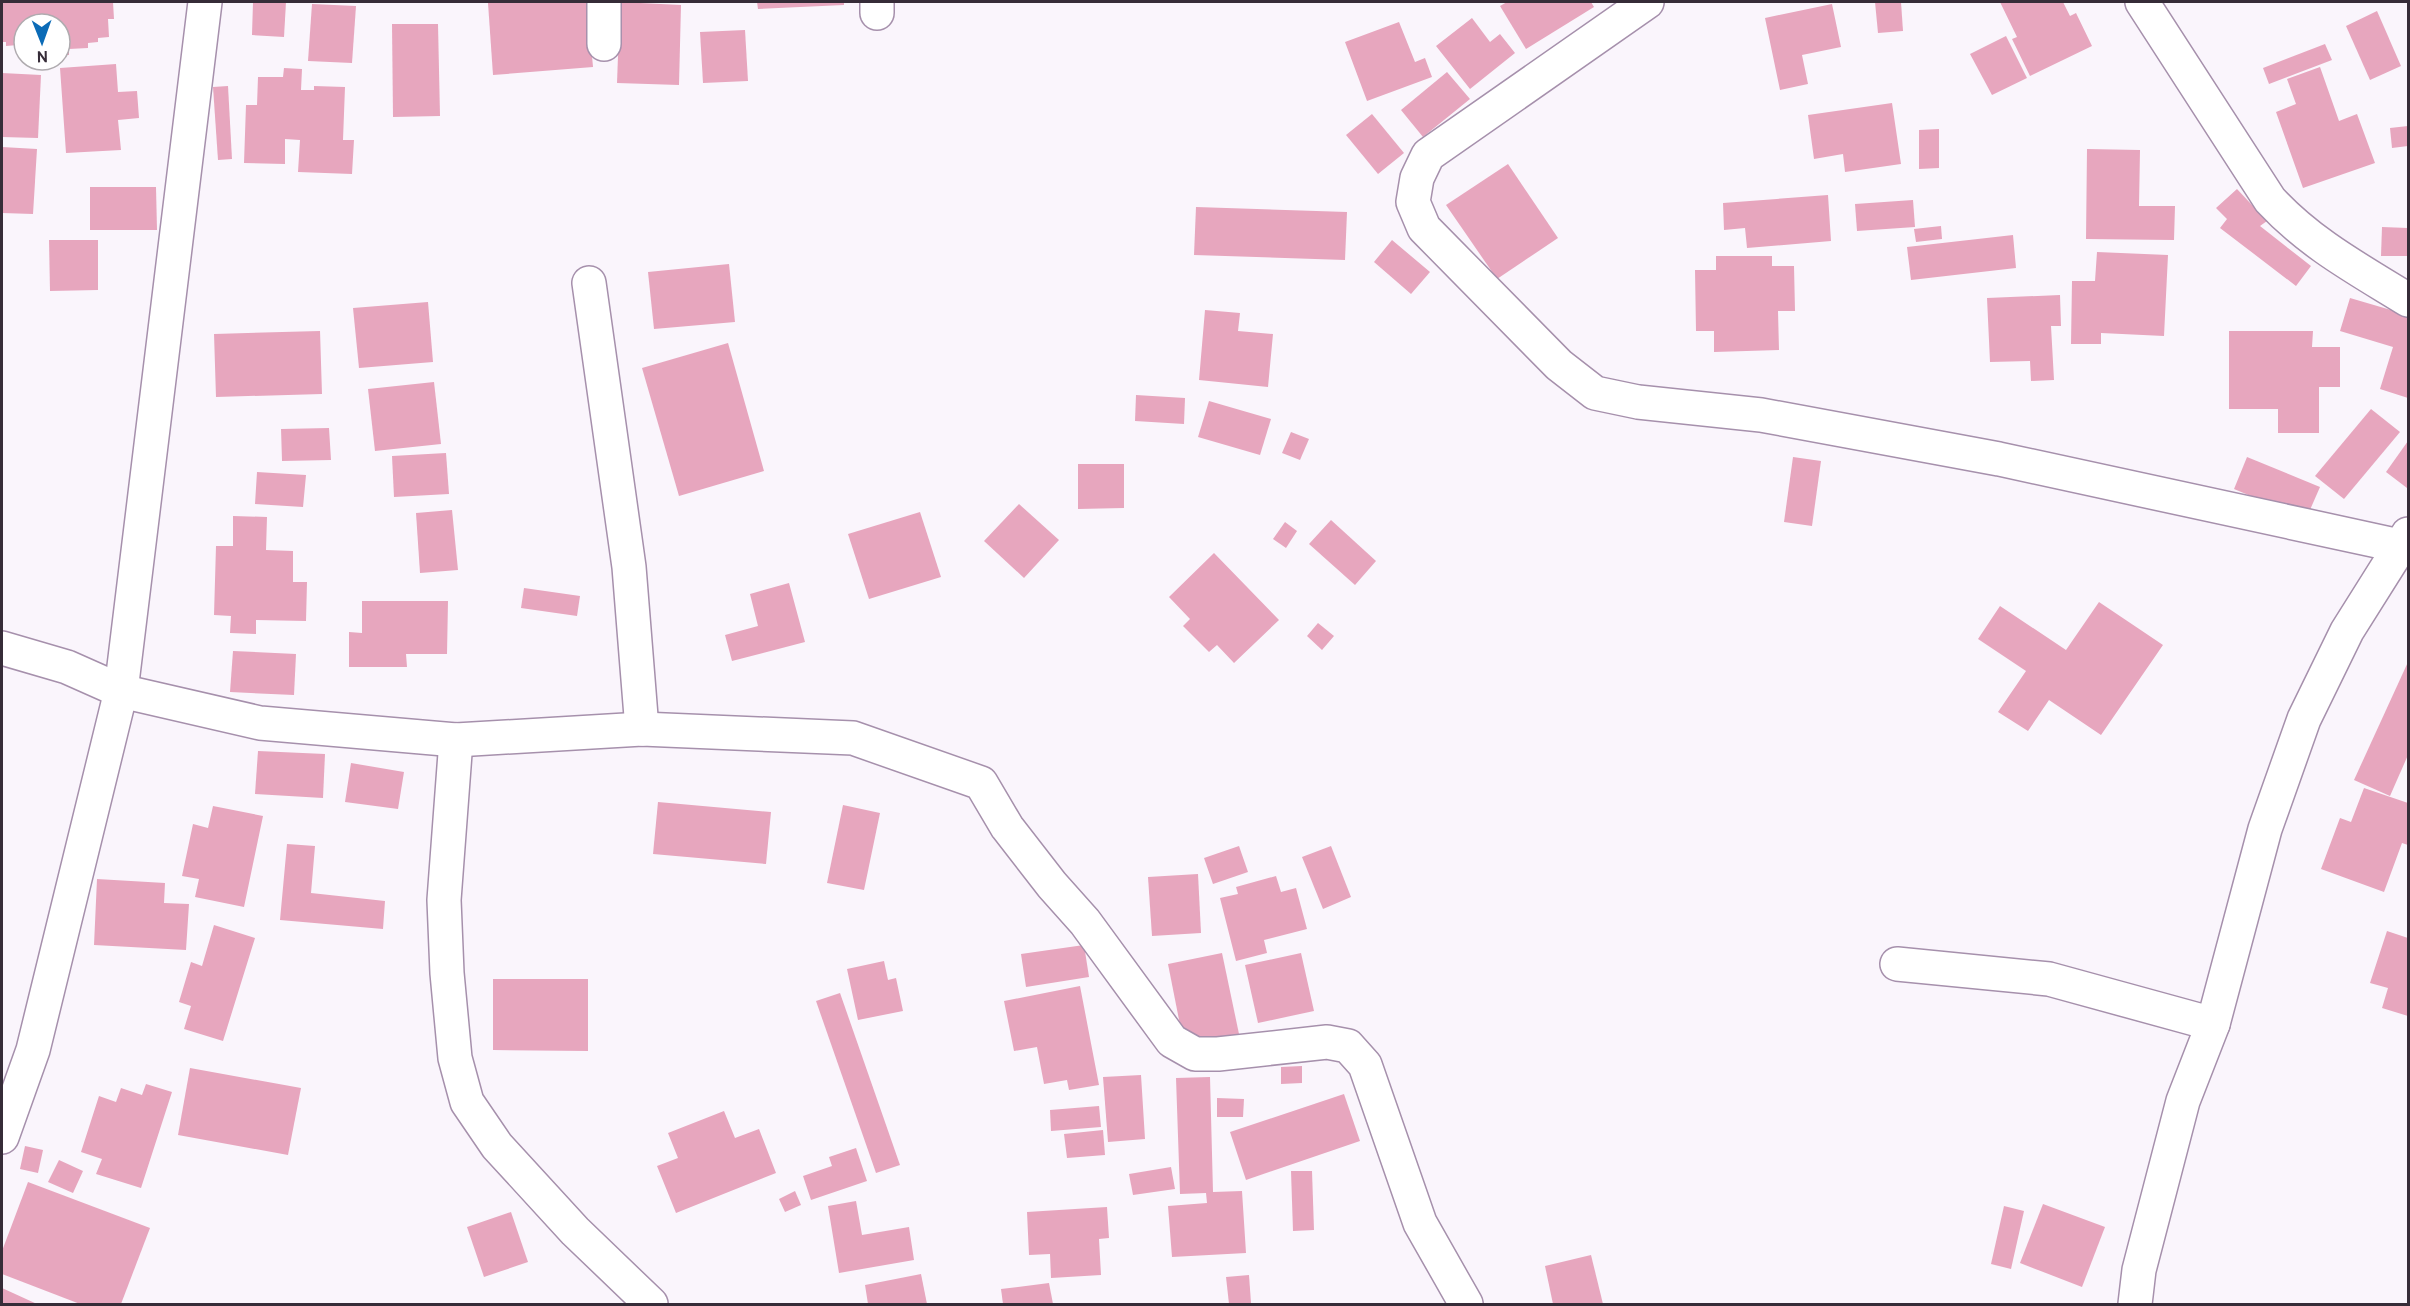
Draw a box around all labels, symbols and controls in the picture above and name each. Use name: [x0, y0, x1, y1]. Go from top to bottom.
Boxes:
north arrow: [12, 12, 72, 72]
text: N: [36, 45, 48, 65]

